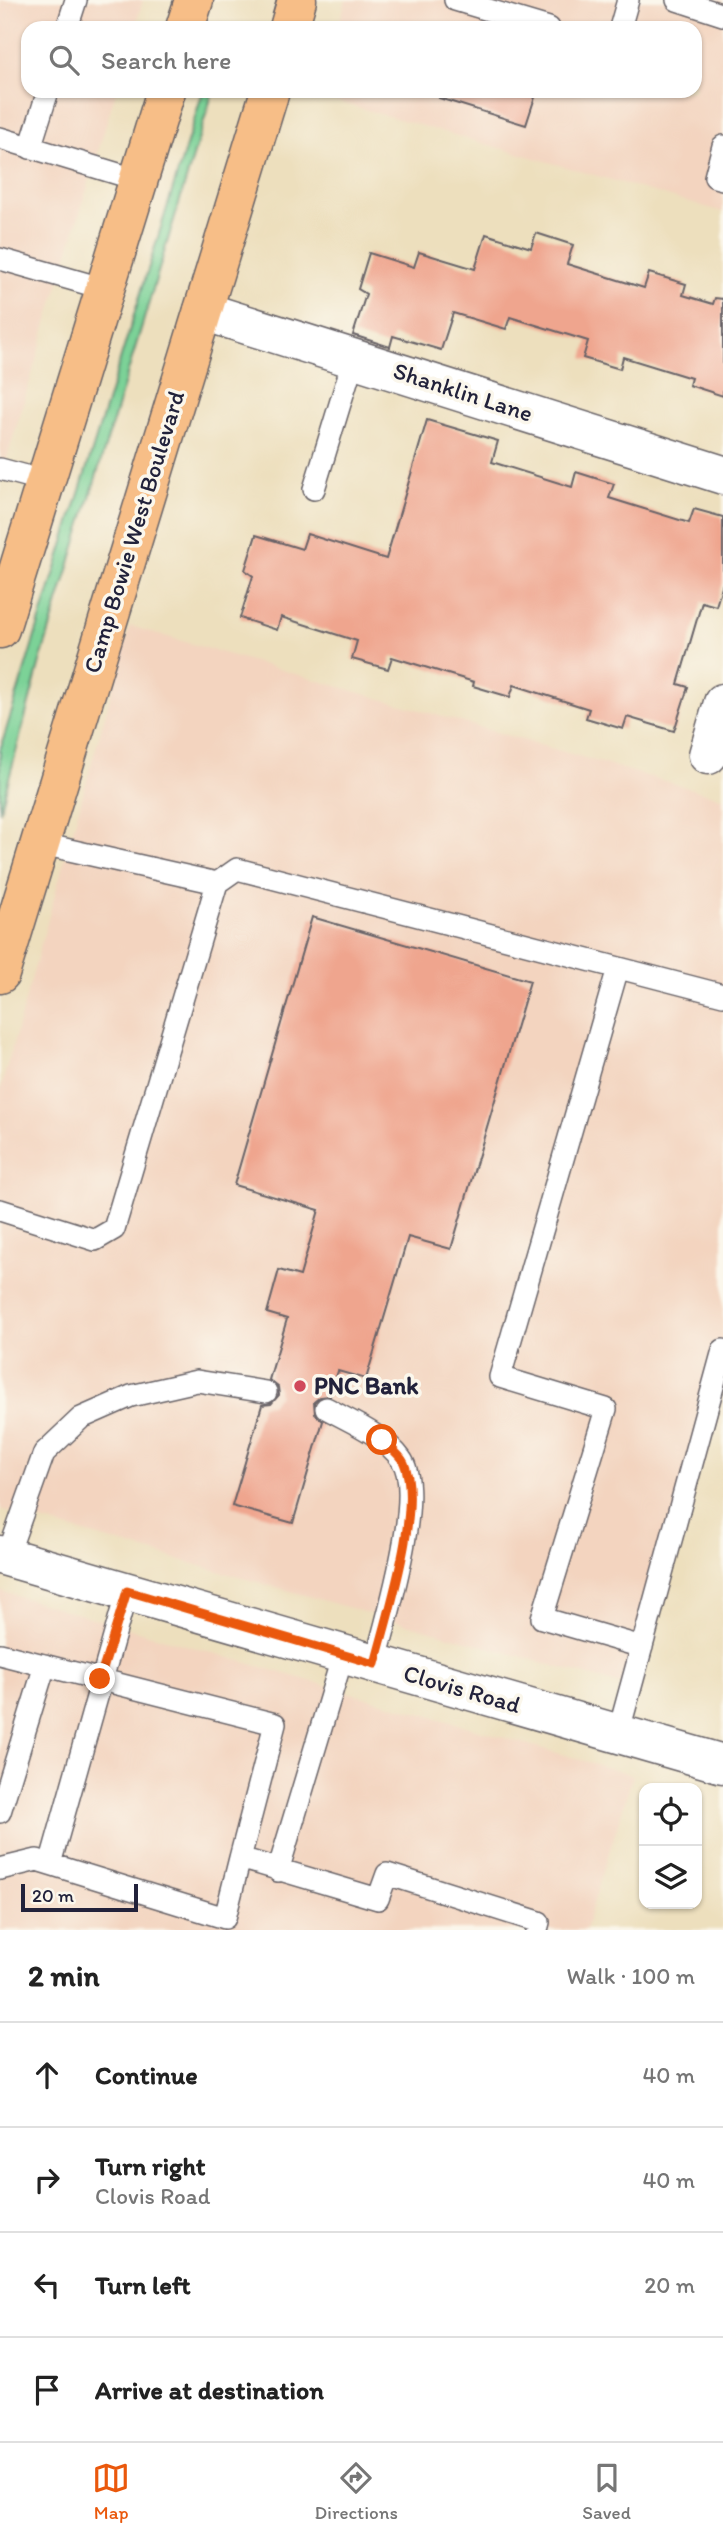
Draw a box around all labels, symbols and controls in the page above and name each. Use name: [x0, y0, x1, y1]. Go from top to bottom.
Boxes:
search box: [21, 21, 702, 98]
icon: search: [45, 41, 83, 79]
text: Search here: [101, 44, 231, 76]
street label: Shanklin Lane: [390, 355, 537, 428]
street label: Camp Bowie West Boulevard: [77, 387, 190, 677]
place label: PNC Bank: [314, 1371, 419, 1400]
marker: PNC Bank: [292, 1378, 308, 1394]
route start: [366, 1424, 397, 1455]
street label: Clovis Road: [400, 1658, 524, 1719]
route end: [84, 1663, 115, 1694]
map controls: [639, 1783, 702, 1909]
button: locate: [639, 1783, 702, 1846]
button: layers: [639, 1846, 702, 1909]
scale bar: [21, 1881, 138, 1913]
text: 20 m: [32, 1884, 74, 1907]
text: 2 min: [28, 1957, 99, 1994]
text: Walk · 100 m: [567, 1962, 695, 1990]
icon: ahead: [28, 2056, 66, 2094]
text: Continue: [95, 2059, 198, 2091]
text: 40 m: [642, 2061, 695, 2089]
text: Turn right: [95, 2150, 206, 2182]
icon: right: [28, 2161, 66, 2199]
text: 40 m: [642, 2166, 695, 2194]
text: Clovis Road: [95, 2182, 210, 2210]
icon: left: [28, 2266, 66, 2304]
text: Turn left: [95, 2269, 191, 2301]
text: 20 m: [644, 2271, 695, 2299]
icon: arrive: [28, 2371, 66, 2409]
text: Arrive at destination: [95, 2374, 324, 2406]
tab: Map: [92, 2459, 130, 2524]
tab: Directions: [314, 2459, 398, 2524]
tab: Saved: [582, 2459, 631, 2524]

